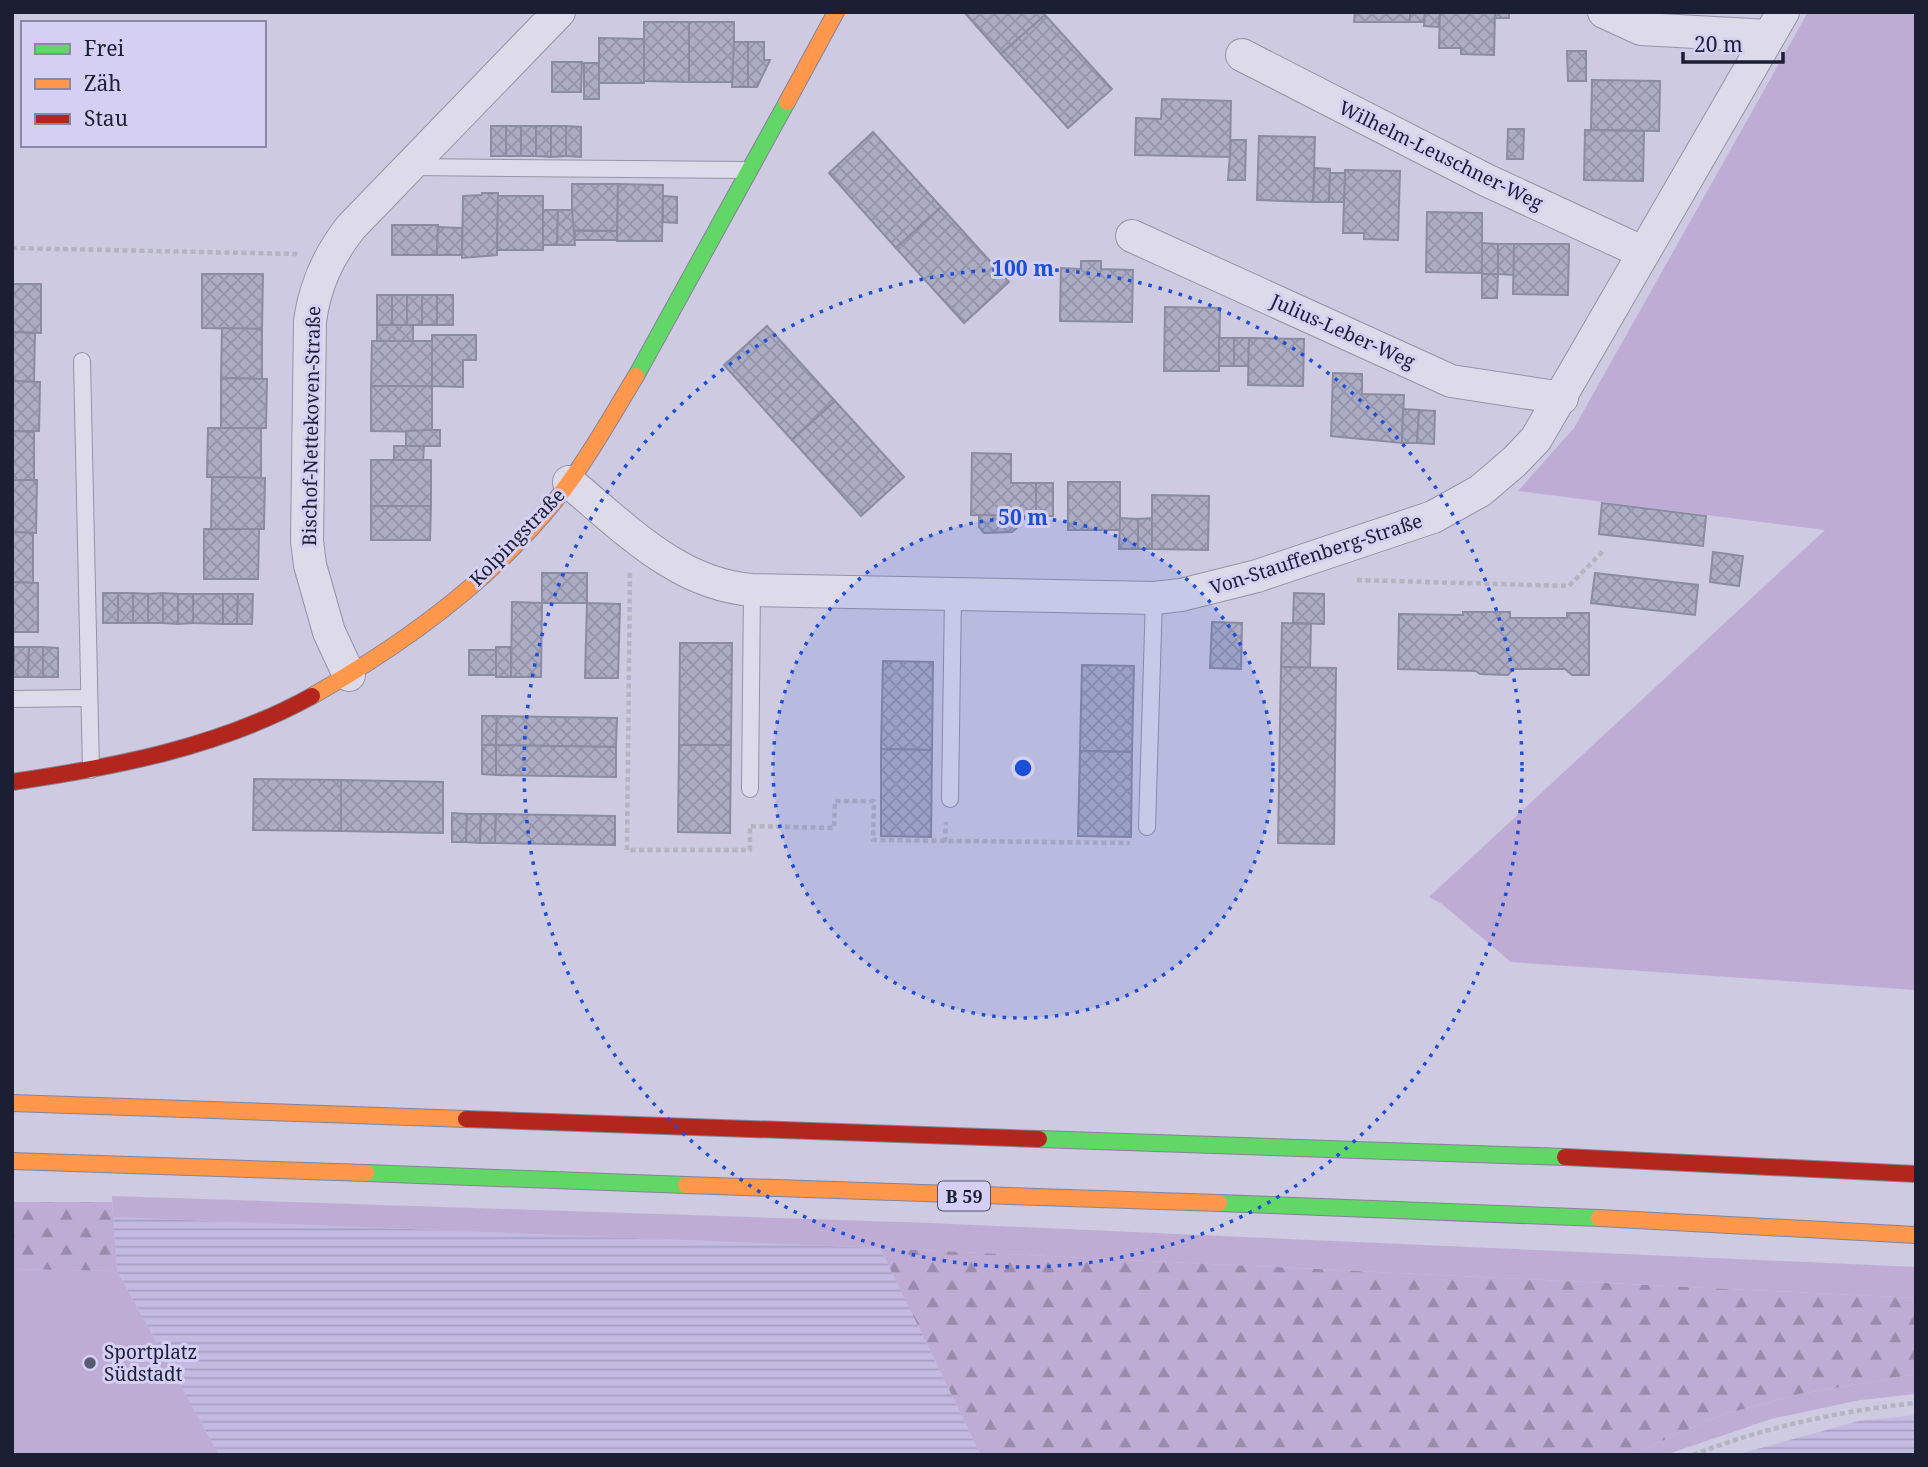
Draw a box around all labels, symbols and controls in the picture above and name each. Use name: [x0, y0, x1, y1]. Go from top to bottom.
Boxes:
legend: [21, 21, 266, 147]
scale bar: [1683, 21, 1783, 65]
text: 20 m: [1694, 30, 1743, 58]
text: Frei: [84, 34, 125, 62]
text: Zäh: [84, 69, 122, 97]
street label: Wilhelm-Leuschner-Weg: [1335, 94, 1547, 216]
text: Stau: [84, 104, 128, 132]
text: 100 m: [992, 254, 1054, 282]
street label: Julius-Leber-Weg: [1266, 287, 1419, 374]
street label: Bischof-Nettekoven-Straße: [296, 306, 326, 546]
street label: Kolpingstraße: [464, 482, 570, 592]
text: 50 m: [998, 503, 1048, 531]
street label: Von-Stauffenberg-Straße: [1206, 507, 1426, 601]
centre of rings: [1011, 756, 1035, 780]
road number: B 59: [938, 1182, 990, 1210]
place label: Sportplatz Südstadt: [104, 1339, 197, 1387]
marker: Sportplatz Südstadt: [82, 1355, 98, 1371]

